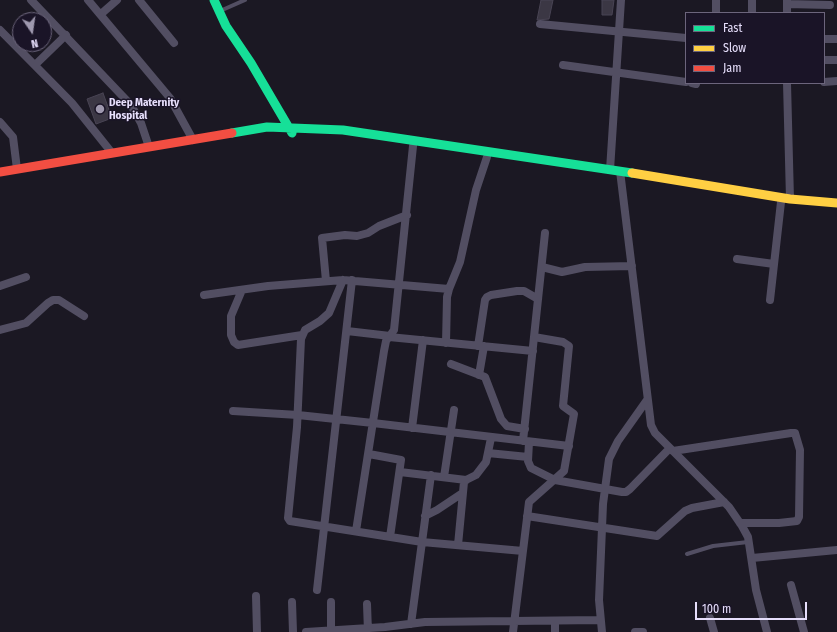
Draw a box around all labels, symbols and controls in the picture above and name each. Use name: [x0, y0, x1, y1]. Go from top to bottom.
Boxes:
north arrow: [12, 12, 52, 52]
legend: [685, 12, 825, 84]
text: Fast: [723, 21, 742, 35]
text: N: [30, 36, 39, 50]
text: Slow: [723, 41, 746, 55]
text: Jam: [723, 61, 741, 75]
place label: Deep Maternity Hospital: [109, 96, 179, 122]
marker: Deep Maternity Hospital: [94, 103, 106, 115]
scale bar: [697, 594, 809, 620]
text: 100 m: [702, 602, 731, 616]

